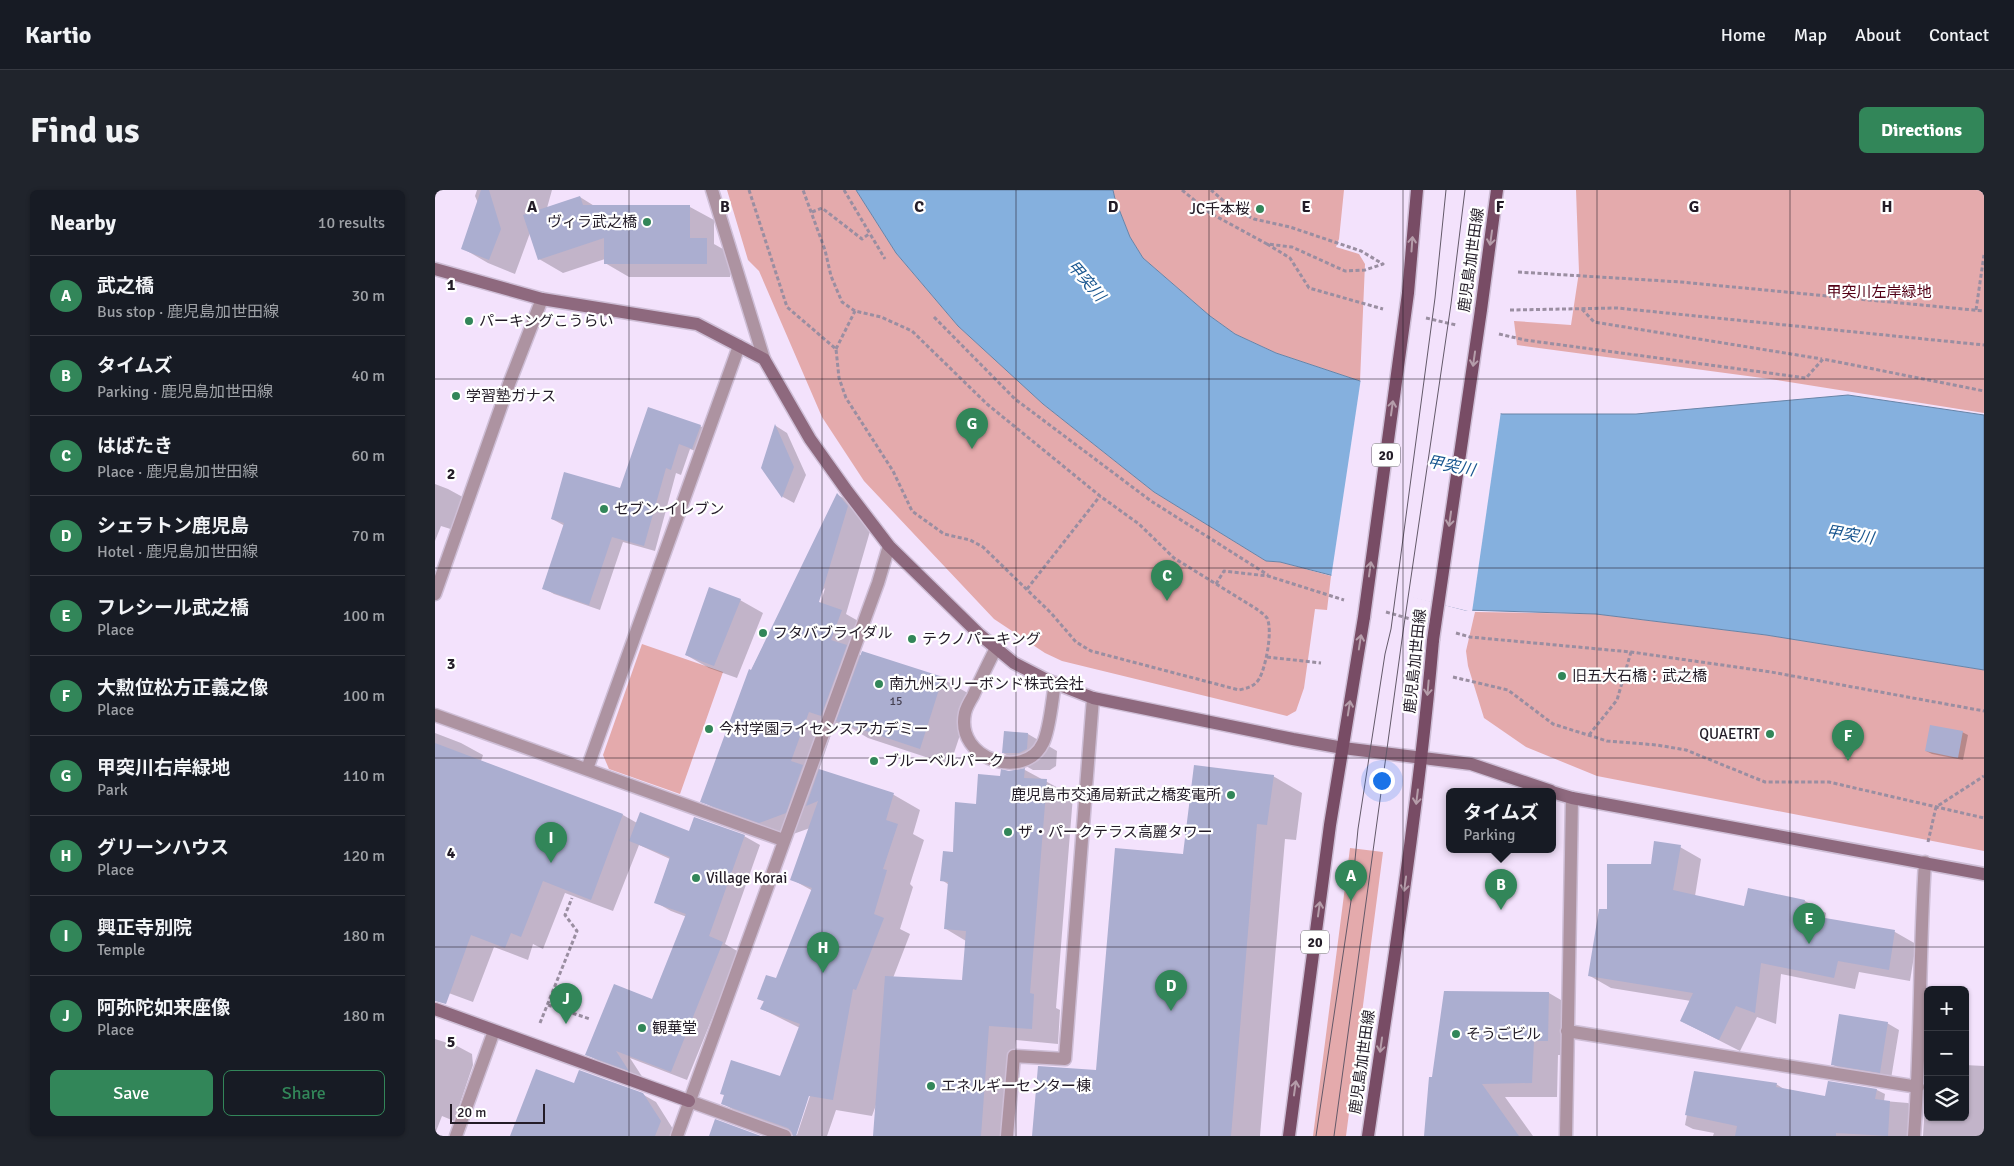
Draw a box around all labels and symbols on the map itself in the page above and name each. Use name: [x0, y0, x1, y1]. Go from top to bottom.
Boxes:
text: A: [527, 197, 538, 217]
text: B: [720, 197, 730, 217]
text: C: [914, 197, 924, 217]
text: D: [1108, 197, 1119, 217]
text: E: [1301, 197, 1311, 217]
text: F: [1496, 197, 1505, 217]
text: G: [1689, 197, 1699, 217]
text: H: [1882, 197, 1892, 217]
place label: JC千本桜: [1189, 200, 1250, 218]
marker: JC千本桜: [1254, 203, 1266, 215]
street label: 鹿児島加世田線: [1455, 207, 1487, 313]
place label: ヴィラ武之橋: [547, 213, 637, 231]
marker: ヴィラ武之橋: [641, 216, 653, 228]
one-way arrow: [1485, 230, 1495, 246]
one-way arrow: [1408, 236, 1417, 252]
water label: 甲突川: [1063, 256, 1111, 307]
text: 1: [447, 275, 456, 295]
park label: 甲突川左岸緑地: [1826, 283, 1932, 301]
place label: パーキングこうらい: [479, 312, 614, 330]
marker: パーキングこうらい: [463, 315, 475, 327]
one-way arrow: [1468, 350, 1478, 366]
place label: 学習塾ガナス: [466, 387, 556, 405]
marker: 学習塾ガナス: [450, 390, 462, 402]
one-way arrow: [1388, 400, 1398, 416]
pin: G: [956, 408, 988, 449]
road number: 20: [1372, 444, 1400, 466]
water label: 甲突川: [1426, 452, 1478, 481]
text: 2: [447, 464, 455, 484]
place label: セブン-イレブン: [614, 500, 724, 518]
marker: セブン-イレブン: [598, 503, 610, 515]
one-way arrow: [1445, 511, 1455, 527]
water label: 甲突川: [1825, 521, 1877, 549]
pin: C: [1151, 560, 1183, 601]
one-way arrow: [1365, 561, 1375, 577]
street label: 鹿児島加世田線: [1401, 608, 1429, 714]
place label: フタバブライダル: [773, 624, 892, 642]
marker: フタバブライダル: [757, 627, 769, 639]
place label: テクノパーキング: [922, 630, 1041, 648]
marker: テクノパーキング: [906, 633, 918, 645]
one-way arrow: [1355, 634, 1365, 650]
text: 3: [447, 654, 455, 674]
place label: 旧五大石橋：武之橋: [1572, 667, 1707, 685]
marker: 旧五大石橋：武之橋: [1556, 670, 1568, 682]
place label: 南九州スリーボンド株式会社: [889, 675, 1084, 693]
marker: 南九州スリーボンド株式会社: [873, 678, 885, 690]
one-way arrow: [1423, 680, 1433, 696]
house number: 15: [890, 694, 902, 709]
one-way arrow: [1345, 700, 1355, 716]
place label: 今村学園ライセンスアカデミー: [719, 720, 929, 738]
pin: F: [1832, 720, 1864, 761]
marker: 今村学園ライセンスアカデミー: [703, 723, 715, 735]
place label: QUAETRT: [1699, 725, 1761, 743]
marker: QUAETRT: [1764, 728, 1776, 740]
place label: ブルーベルパーク: [884, 752, 1004, 770]
marker: ブルーベルパーク: [868, 755, 880, 767]
your location: [1369, 768, 1395, 794]
place label: 鹿児島市交通局新武之橋変電所: [1011, 786, 1221, 804]
marker: 鹿児島市交通局新武之橋変電所: [1225, 789, 1237, 801]
one-way arrow: [1412, 789, 1422, 805]
pin: I: [535, 822, 567, 863]
place label: ザ・パークテラス高麗タワー: [1018, 823, 1213, 841]
marker: ザ・パークテラス高麗タワー: [1002, 826, 1014, 838]
text: 4: [447, 843, 456, 863]
pin: A: [1335, 860, 1367, 901]
place label: Village Korai: [706, 869, 787, 887]
pin: B: [1485, 869, 1517, 910]
marker: Village Korai: [690, 872, 702, 884]
one-way arrow: [1399, 876, 1409, 892]
one-way arrow: [1314, 902, 1324, 918]
pin: E: [1793, 903, 1825, 944]
road number: 20: [1301, 930, 1329, 954]
pin: H: [807, 932, 839, 973]
pin: D: [1155, 970, 1187, 1011]
pin: J: [550, 983, 582, 1024]
street label: 鹿児島加世田線: [1346, 1009, 1378, 1115]
place label: 観華堂: [652, 1019, 697, 1037]
marker: 観華堂: [636, 1022, 648, 1034]
place label: そうごビル: [1466, 1025, 1541, 1043]
marker: そうごビル: [1450, 1028, 1462, 1040]
text: 5: [447, 1032, 455, 1052]
one-way arrow: [1376, 1037, 1386, 1053]
place label: エネルギーセンター棟: [941, 1077, 1091, 1095]
marker: エネルギーセンター棟: [925, 1080, 937, 1092]
one-way arrow: [1290, 1080, 1300, 1096]
scale bar: [450, 1101, 545, 1124]

